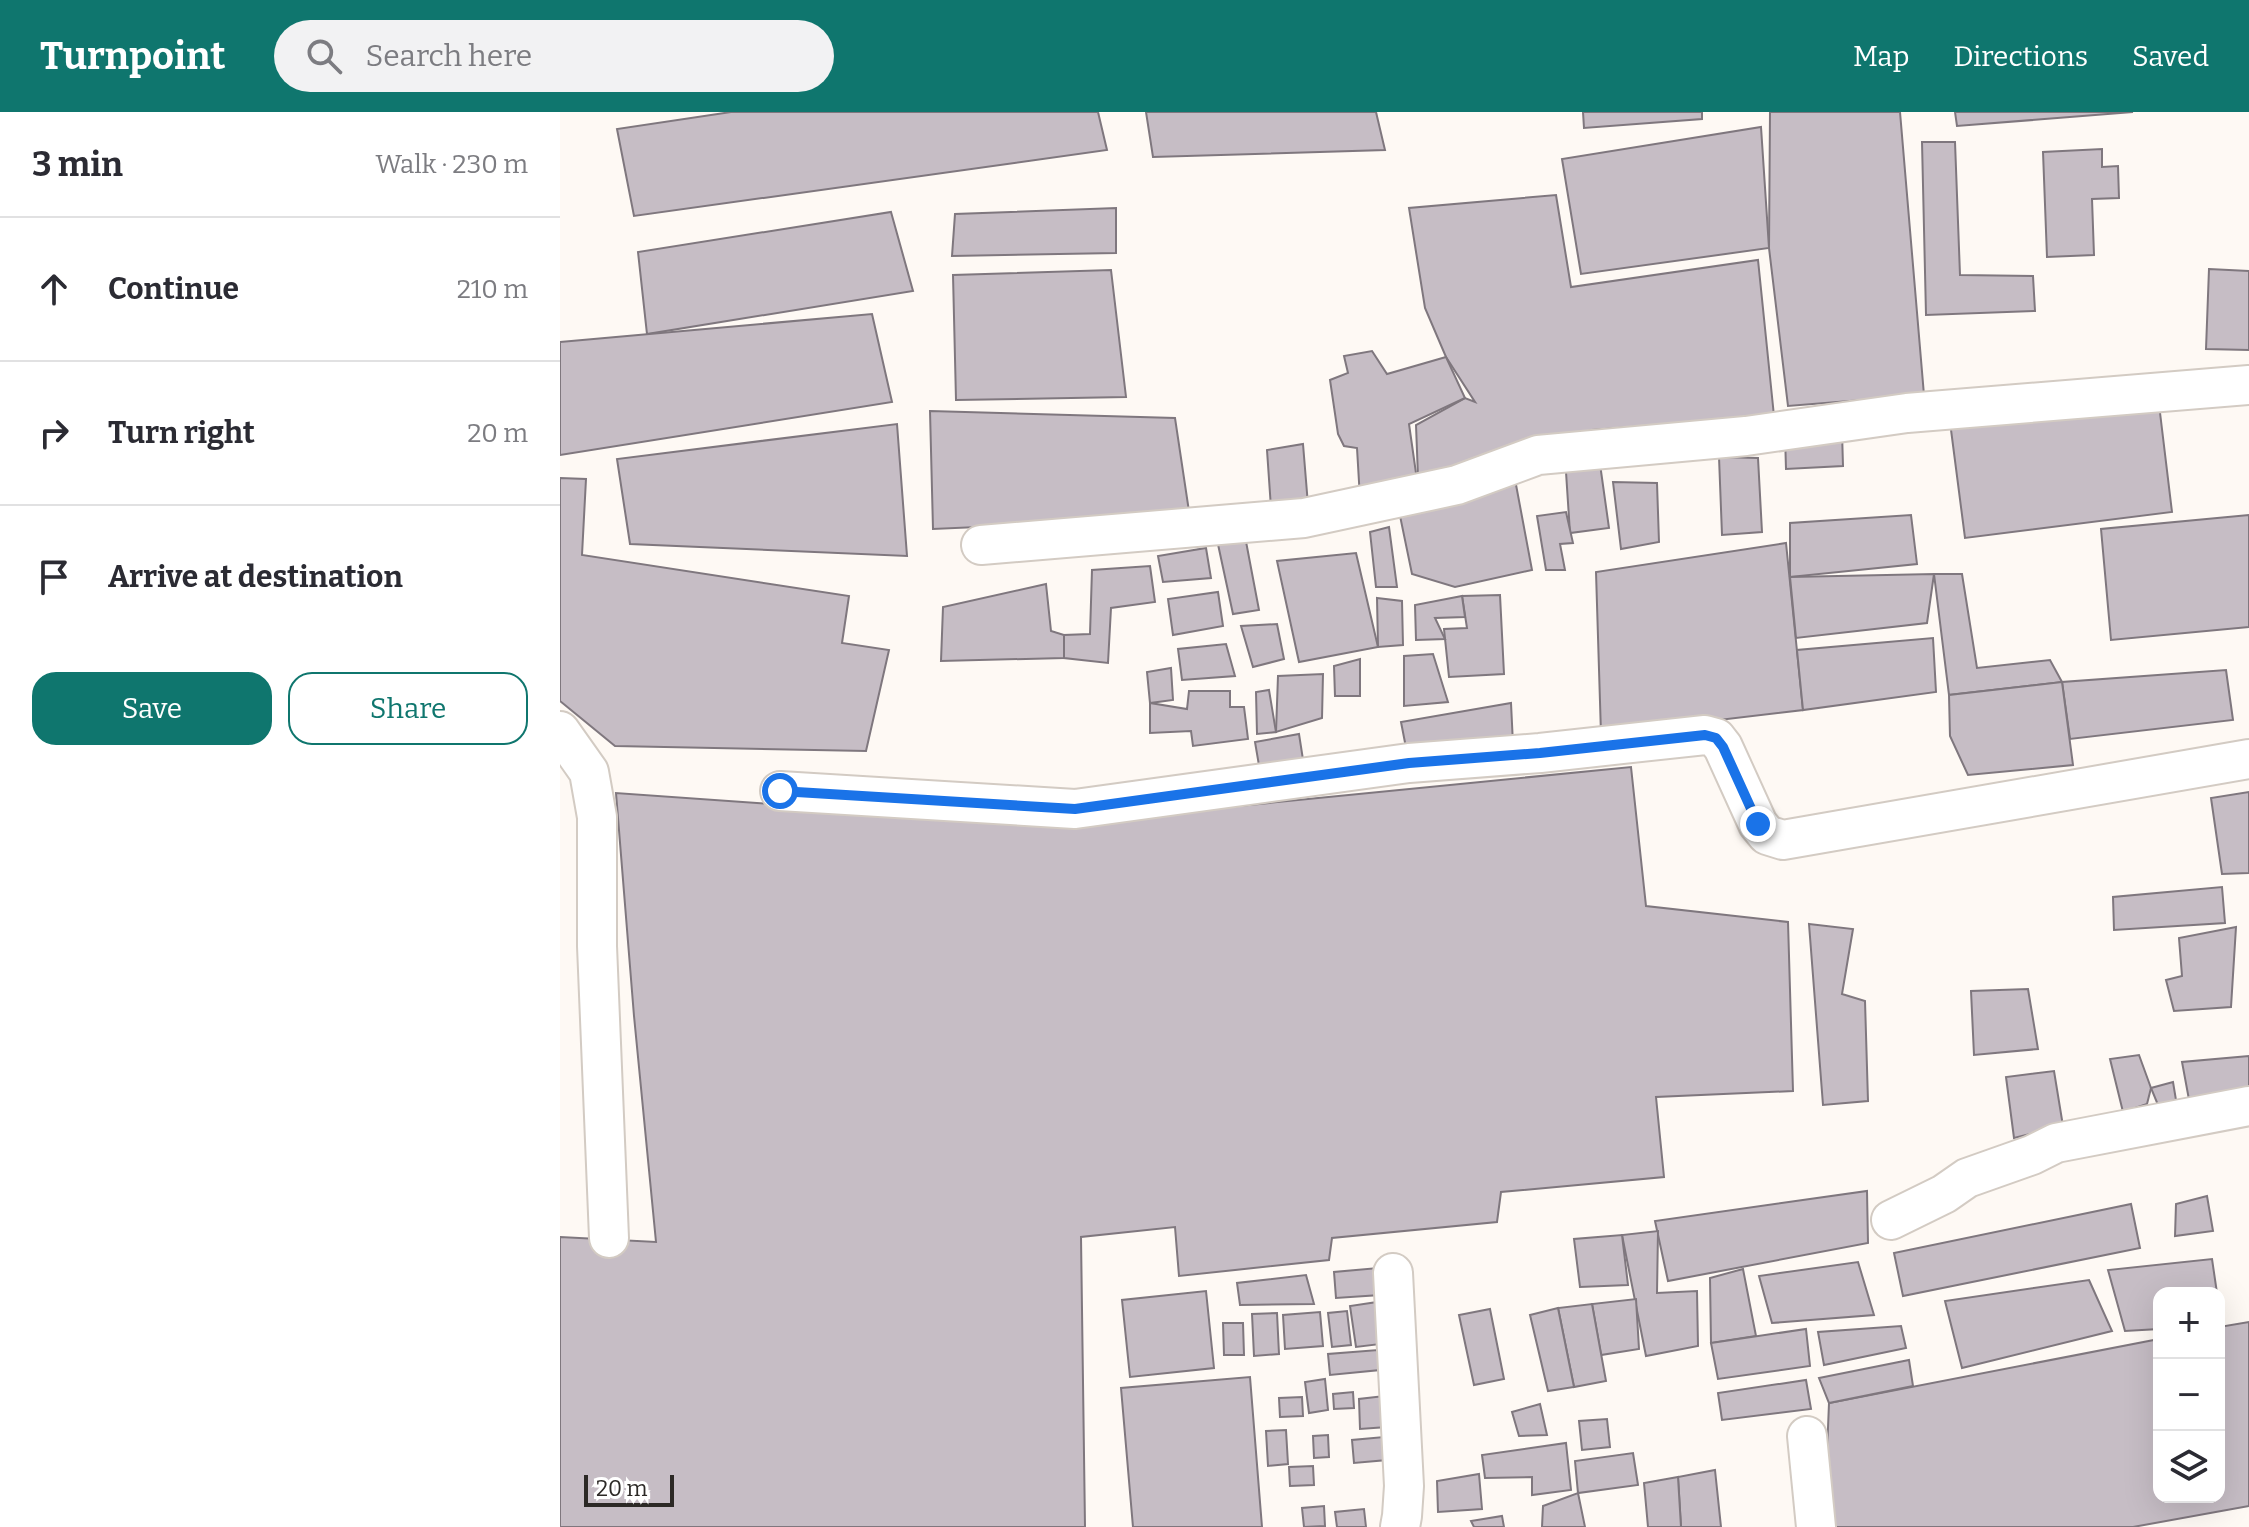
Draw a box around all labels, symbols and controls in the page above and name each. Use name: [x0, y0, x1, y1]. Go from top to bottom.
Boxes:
search box: [274, 20, 834, 92]
text: Turnpoint: [40, 33, 226, 79]
icon: search: [302, 34, 346, 78]
text: Search here: [366, 38, 532, 74]
text: Map: [1853, 40, 1909, 73]
text: Directions: [1953, 40, 2088, 73]
text: Saved: [2132, 40, 2209, 73]
text: 3 min: [32, 144, 123, 185]
text: Walk · 230 m: [376, 149, 528, 180]
icon: ahead: [32, 267, 76, 311]
text: Continue: [108, 271, 239, 307]
text: 210 m: [457, 274, 528, 305]
icon: right: [32, 411, 76, 455]
text: Turn right: [108, 415, 255, 451]
text: 20 m: [467, 418, 528, 449]
icon: arrive: [32, 555, 76, 599]
text: Arrive at destination: [108, 559, 403, 595]
button: Save: [32, 672, 272, 745]
button: Share: [288, 672, 528, 745]
route start: [762, 773, 798, 809]
route end: [1740, 806, 1776, 842]
map controls: [2153, 1287, 2225, 1503]
button: +: [2153, 1287, 2225, 1359]
button: −: [2153, 1359, 2225, 1431]
button: layers: [2153, 1431, 2225, 1503]
scale bar: [584, 1471, 674, 1507]
text: 20 m: [596, 1475, 647, 1502]

